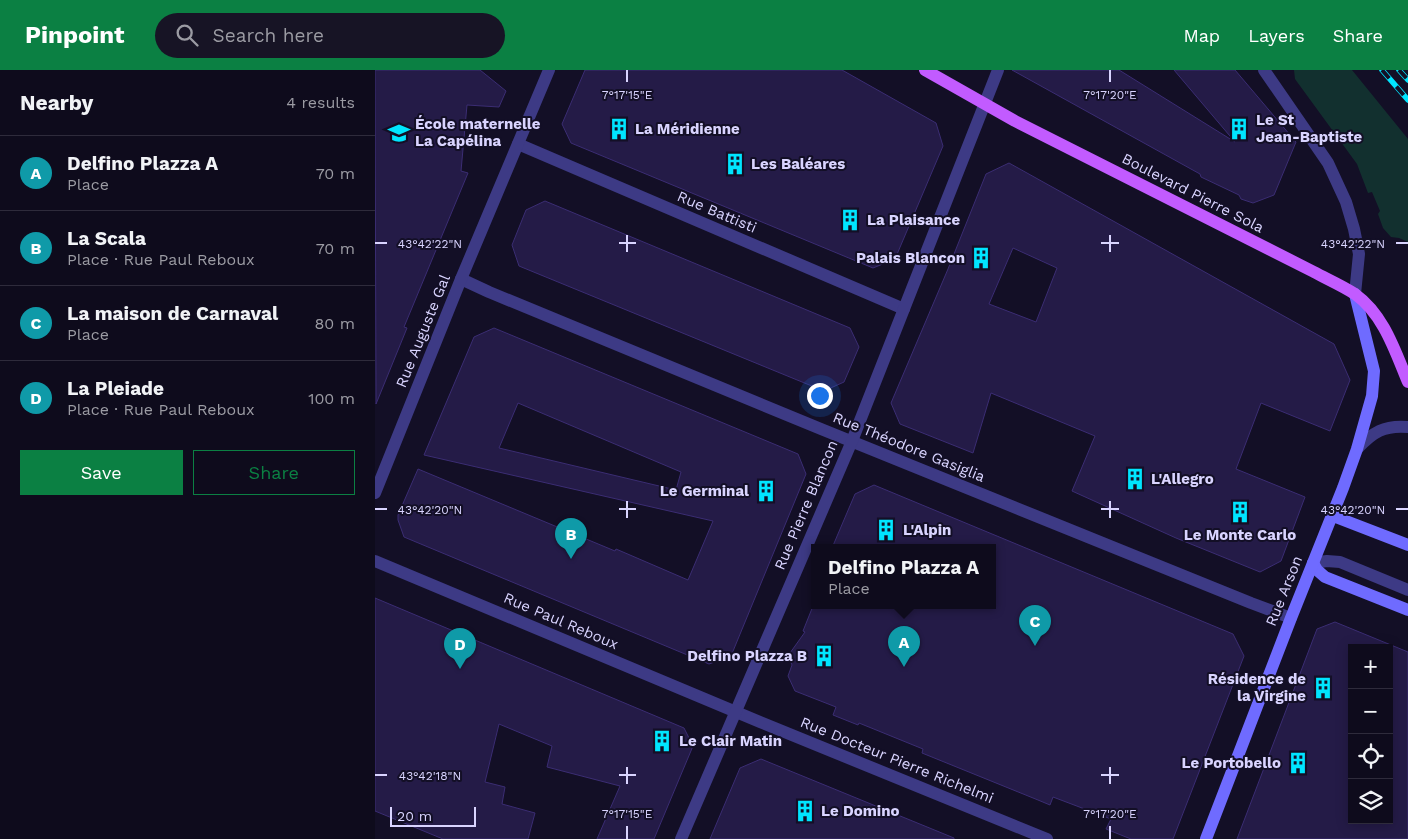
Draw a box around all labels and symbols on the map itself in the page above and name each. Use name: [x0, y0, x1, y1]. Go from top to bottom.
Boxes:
text: 7°17'15"E: [602, 88, 653, 102]
text: 7°17'20"E: [1083, 88, 1137, 102]
place label: Le St Jean-Baptiste: [1256, 111, 1363, 146]
place label: École maternelle La Capélina: [415, 115, 541, 150]
building icon: La Méridienne: [606, 116, 632, 142]
building icon: Le St Jean-Baptiste: [1226, 116, 1252, 142]
school or university icon: École maternelle La Capélina: [386, 120, 412, 146]
place label: La Méridienne: [635, 120, 740, 138]
street label: Boulevard Pierre Sola: [1119, 149, 1267, 237]
building icon: Les Baléares: [722, 151, 748, 177]
place label: Les Baléares: [751, 155, 845, 173]
street label: Rue Battisti: [675, 187, 759, 237]
building icon: La Plaisance: [837, 207, 863, 233]
place label: La Plaisance: [867, 211, 960, 229]
text: 43°42'22"N: [398, 237, 462, 251]
text: 43°42'22"N: [1321, 237, 1385, 251]
building icon: Palais Blancon: [968, 245, 994, 271]
place label: Palais Blancon: [856, 249, 965, 267]
street label: Rue Auguste Gal: [392, 271, 454, 390]
your location: [807, 383, 833, 409]
street label: Rue Théodore Gasiglia: [830, 408, 988, 486]
street label: Rue Pierre Blancon: [771, 437, 841, 573]
building icon: L'Allegro: [1122, 466, 1148, 492]
place label: L'Allegro: [1151, 470, 1214, 488]
building icon: Le Germinal: [753, 478, 779, 504]
place label: Le Germinal: [660, 482, 749, 500]
building icon: Le Monte Carlo: [1227, 499, 1253, 525]
text: 43°42'20"N: [398, 503, 462, 517]
text: 43°42'20"N: [1321, 503, 1385, 517]
building icon: L'Alpin: [873, 517, 899, 543]
pin: B: [555, 518, 587, 559]
place label: L'Alpin: [903, 521, 951, 539]
place label: Le Monte Carlo: [1184, 526, 1296, 544]
street label: Rue Arson: [1262, 553, 1306, 629]
street label: Rue Paul Reboux: [501, 589, 621, 653]
pin: C: [1019, 605, 1051, 646]
pin: A: [888, 626, 920, 667]
pin: D: [444, 628, 476, 669]
building icon: Delfino Plazza B: [811, 643, 837, 669]
place label: Delfino Plazza B: [687, 647, 807, 665]
place label: Résidence de la Virgine: [1208, 670, 1306, 705]
building icon: Résidence de la Virgine: [1310, 675, 1336, 701]
street label: Rue Docteur Pierre Richelmi: [798, 713, 996, 807]
building icon: Le Clair Matin: [649, 728, 675, 754]
place label: Le Clair Matin: [679, 732, 782, 750]
building icon: Le Portobello: [1285, 750, 1311, 776]
place label: Le Portobello: [1182, 754, 1281, 772]
text: 43°42'18"N: [399, 769, 461, 783]
building icon: Le Domino: [792, 798, 818, 824]
place label: Le Domino: [821, 802, 899, 820]
scale bar: [390, 804, 476, 827]
text: 7°17'15"E: [602, 807, 653, 821]
text: 7°17'20"E: [1083, 807, 1137, 821]

